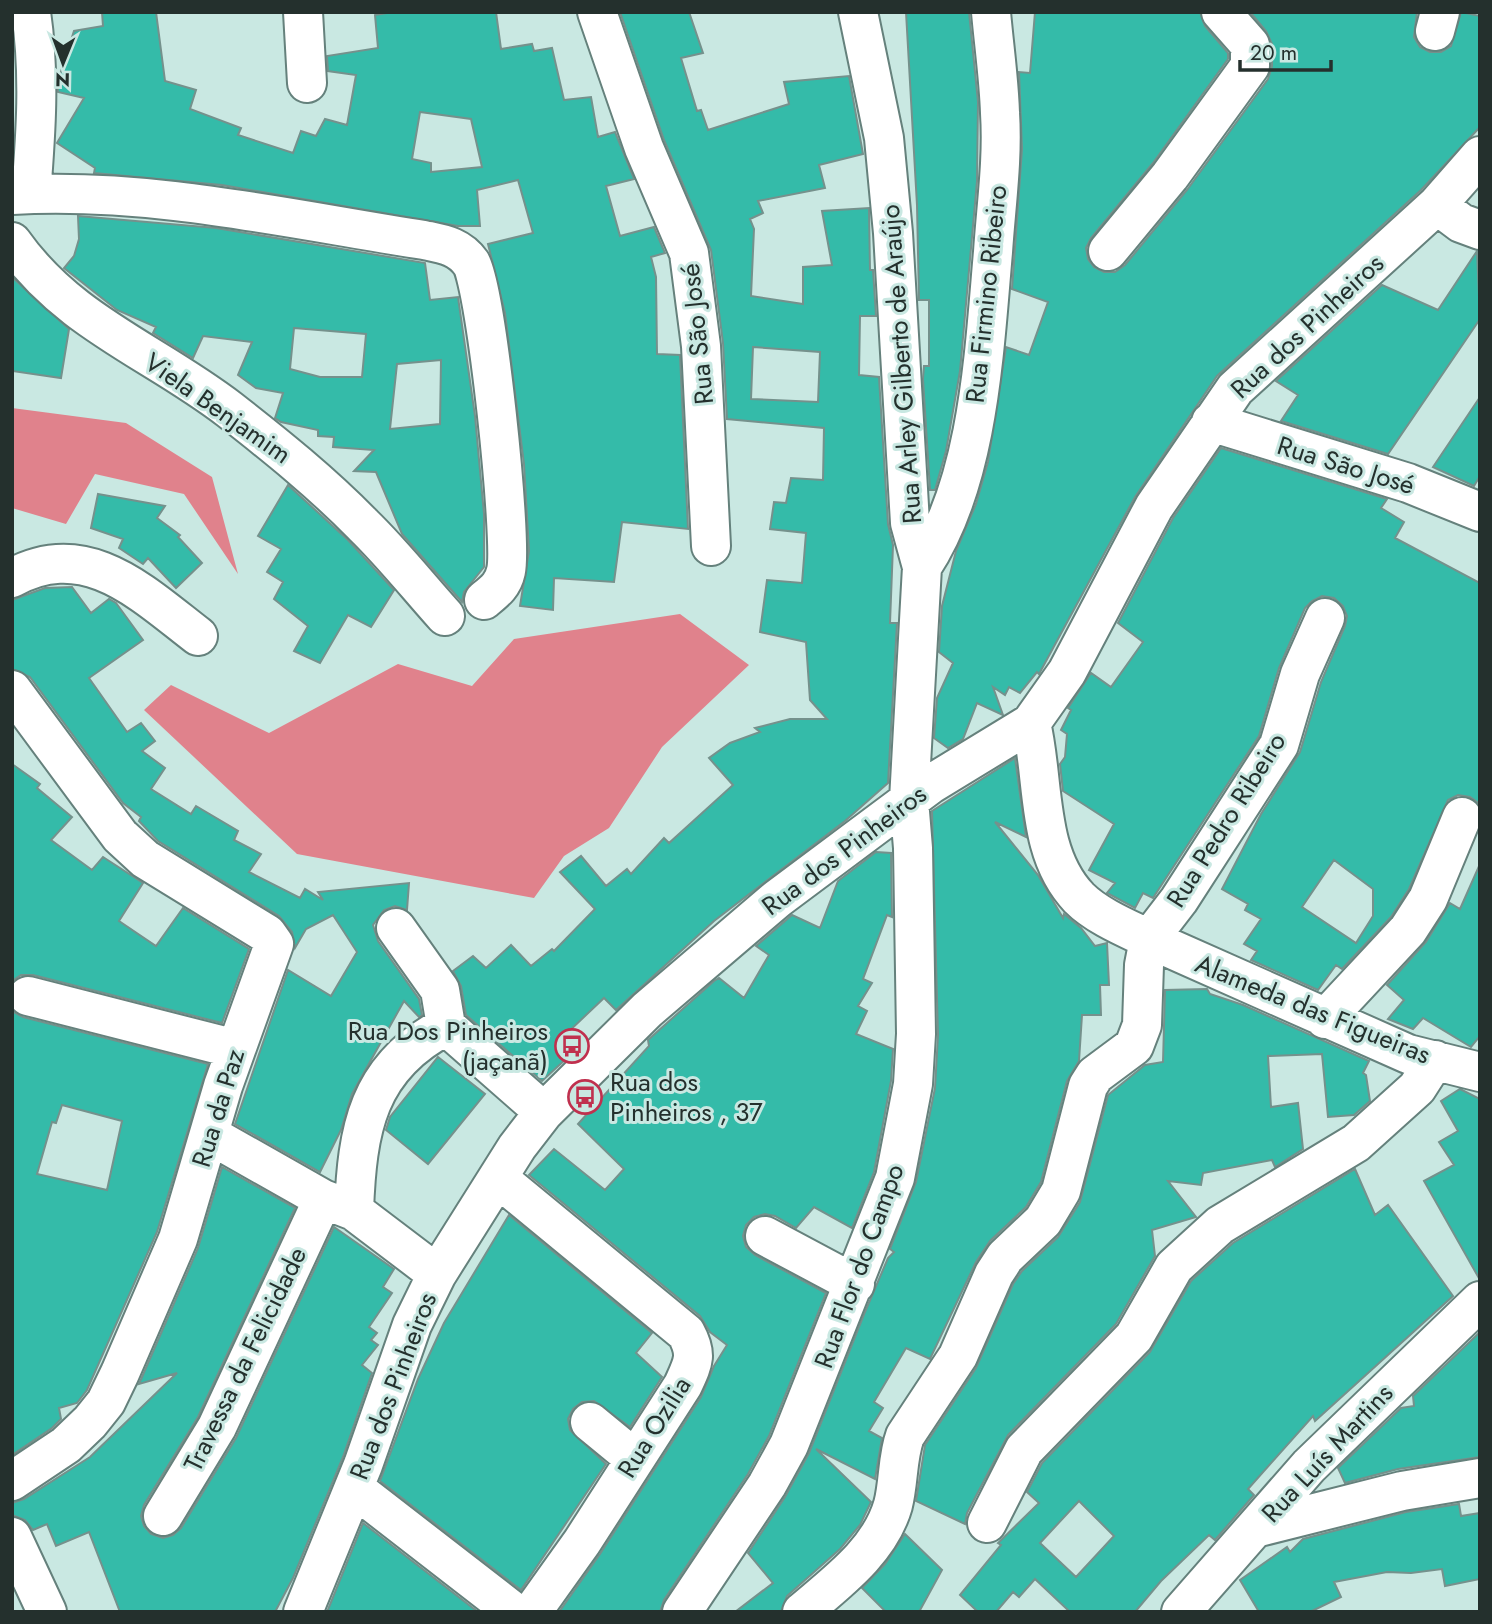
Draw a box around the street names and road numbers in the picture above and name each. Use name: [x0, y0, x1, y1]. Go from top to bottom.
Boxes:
street label: Rua Firmino Ribeiro: [956, 183, 1016, 405]
street label: Rua Arley Gilberto de Araújo: [871, 203, 931, 525]
street label: Rua dos Pinheiros: [1222, 245, 1392, 407]
street label: Rua São José: [671, 262, 723, 406]
street label: Viela Benjamim: [137, 343, 299, 473]
street label: Rua São José: [1273, 426, 1419, 504]
street label: Rua Pedro Ribeiro: [1157, 725, 1295, 915]
street label: Rua dos Pinheiros: [754, 775, 934, 925]
street label: Alameda das Figueiras: [1190, 944, 1436, 1074]
street label: Rua da Paz: [182, 1044, 254, 1172]
street label: Rua Flor do Campo: [804, 1159, 914, 1373]
street label: Travessa da Felicidade: [174, 1240, 316, 1478]
street label: Rua dos Pinheiros: [340, 1287, 446, 1485]
street label: Rua Ozilia: [608, 1369, 700, 1485]
street label: Rua Luís Martins: [1252, 1375, 1402, 1531]

